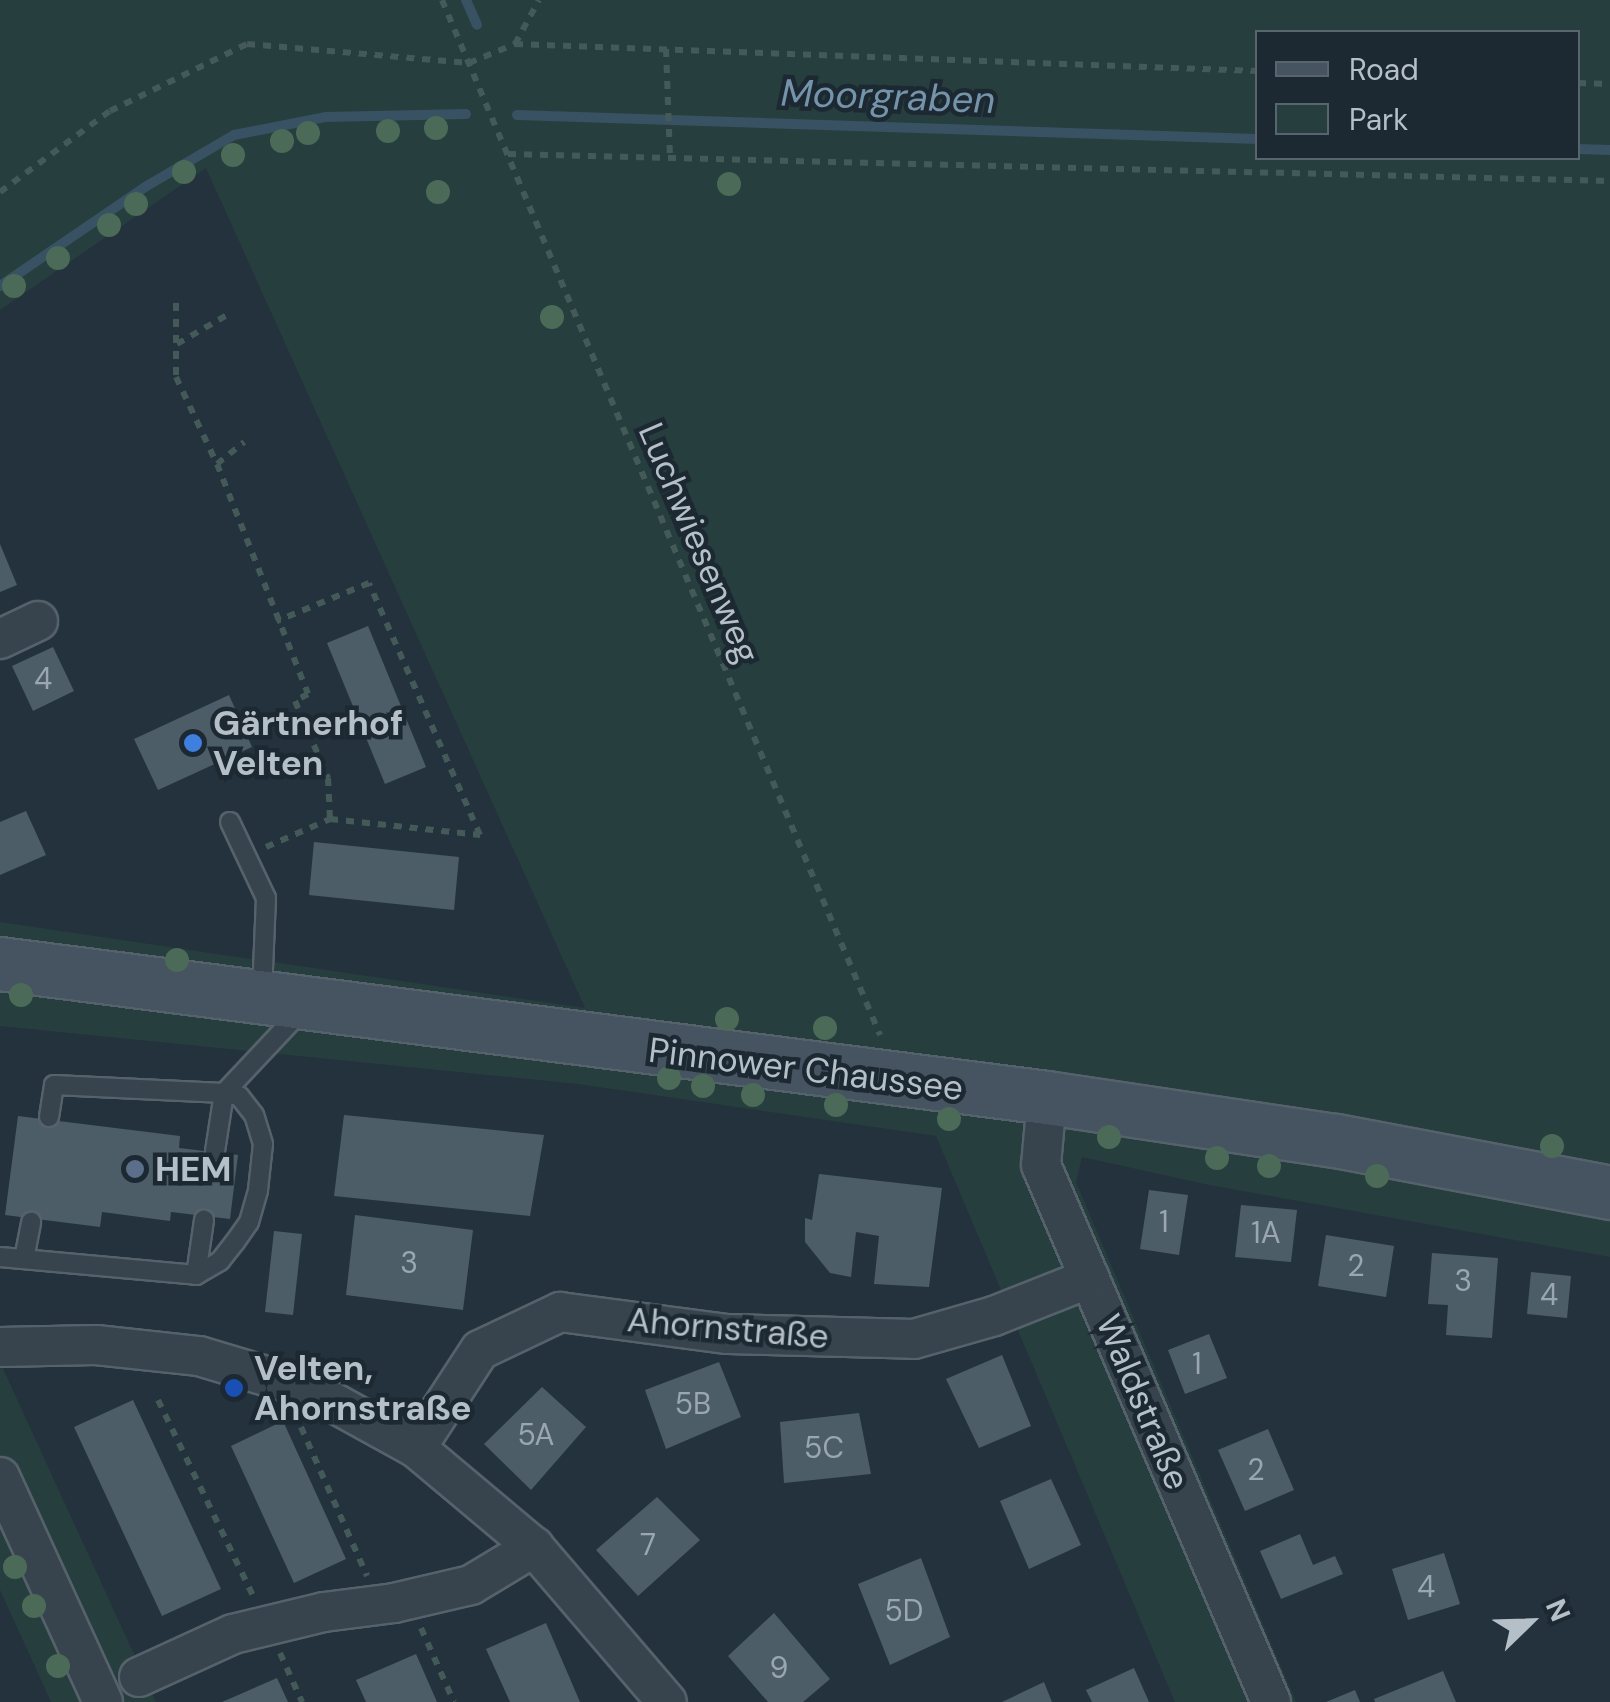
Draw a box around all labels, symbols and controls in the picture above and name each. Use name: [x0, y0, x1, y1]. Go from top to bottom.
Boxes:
legend: [1255, 30, 1580, 160]
text: Road: [1349, 50, 1419, 89]
water label: Moorgraben: [780, 70, 996, 124]
text: Park: [1349, 100, 1408, 139]
street label: Luchwiesenweg: [630, 417, 768, 669]
house number: 4: [34, 661, 52, 697]
place label: Gärtnerhof Velten: [213, 702, 403, 784]
marker: Gärtnerhof Velten: [182, 732, 204, 754]
street label: Pinnower Chaussee: [646, 1029, 966, 1109]
place label: HEM: [155, 1148, 231, 1190]
marker: HEM: [124, 1158, 146, 1180]
house number: 1: [1159, 1204, 1169, 1240]
house number: 1A: [1251, 1215, 1281, 1251]
house number: 3: [400, 1245, 418, 1281]
house number: 2: [1347, 1248, 1365, 1284]
house number: 3: [1454, 1263, 1472, 1299]
house number: 4: [1540, 1277, 1558, 1313]
street label: Ahornstraße: [625, 1298, 831, 1358]
street label: Waldstraße: [1087, 1308, 1199, 1496]
house number: 1: [1192, 1346, 1202, 1382]
place label: Velten, Ahornstraße: [254, 1347, 472, 1429]
marker: Velten, Ahornstraße: [223, 1377, 245, 1399]
house number: 5B: [675, 1386, 711, 1422]
house number: 5A: [518, 1417, 554, 1453]
house number: 5C: [804, 1430, 844, 1466]
house number: 2: [1247, 1452, 1265, 1488]
house number: 7: [640, 1527, 656, 1563]
house number: 4: [1417, 1569, 1435, 1605]
north arrow: [1480, 1572, 1580, 1672]
house number: 5D: [885, 1593, 923, 1629]
text: N: [1537, 1593, 1579, 1627]
house number: 9: [770, 1650, 788, 1686]

